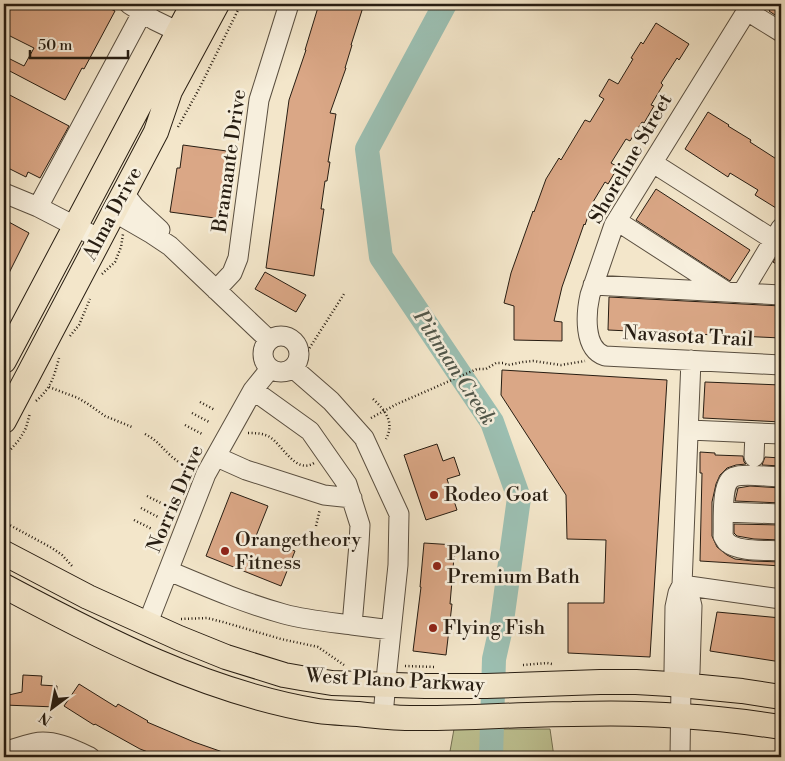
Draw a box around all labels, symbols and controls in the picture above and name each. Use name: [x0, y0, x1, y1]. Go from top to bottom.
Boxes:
scale bar: [30, 28, 128, 60]
text: 50 m: [38, 36, 72, 55]
street label: Bramante Drive: [207, 88, 252, 235]
street label: Shoreline Street: [584, 89, 678, 229]
street label: Alma Drive: [77, 163, 148, 266]
water label: Pittman Creek: [407, 305, 501, 430]
street label: Navasota Trail: [622, 321, 754, 353]
street label: Norris Drive: [142, 441, 210, 557]
place label: Rodeo Goat: [444, 483, 549, 508]
marker: Rodeo Goat: [428, 489, 440, 501]
place label: Orangetheory Fitness: [235, 528, 361, 576]
place label: Plano Premium Bath: [447, 542, 580, 590]
marker: Orangetheory Fitness: [219, 545, 231, 557]
marker: Plano Premium Bath: [431, 560, 443, 572]
place label: Flying Fish: [443, 616, 545, 641]
marker: Flying Fish: [427, 622, 439, 634]
street label: West Plano Parkway: [304, 664, 485, 698]
north arrow: [28, 684, 78, 734]
text: N: [36, 708, 55, 729]

